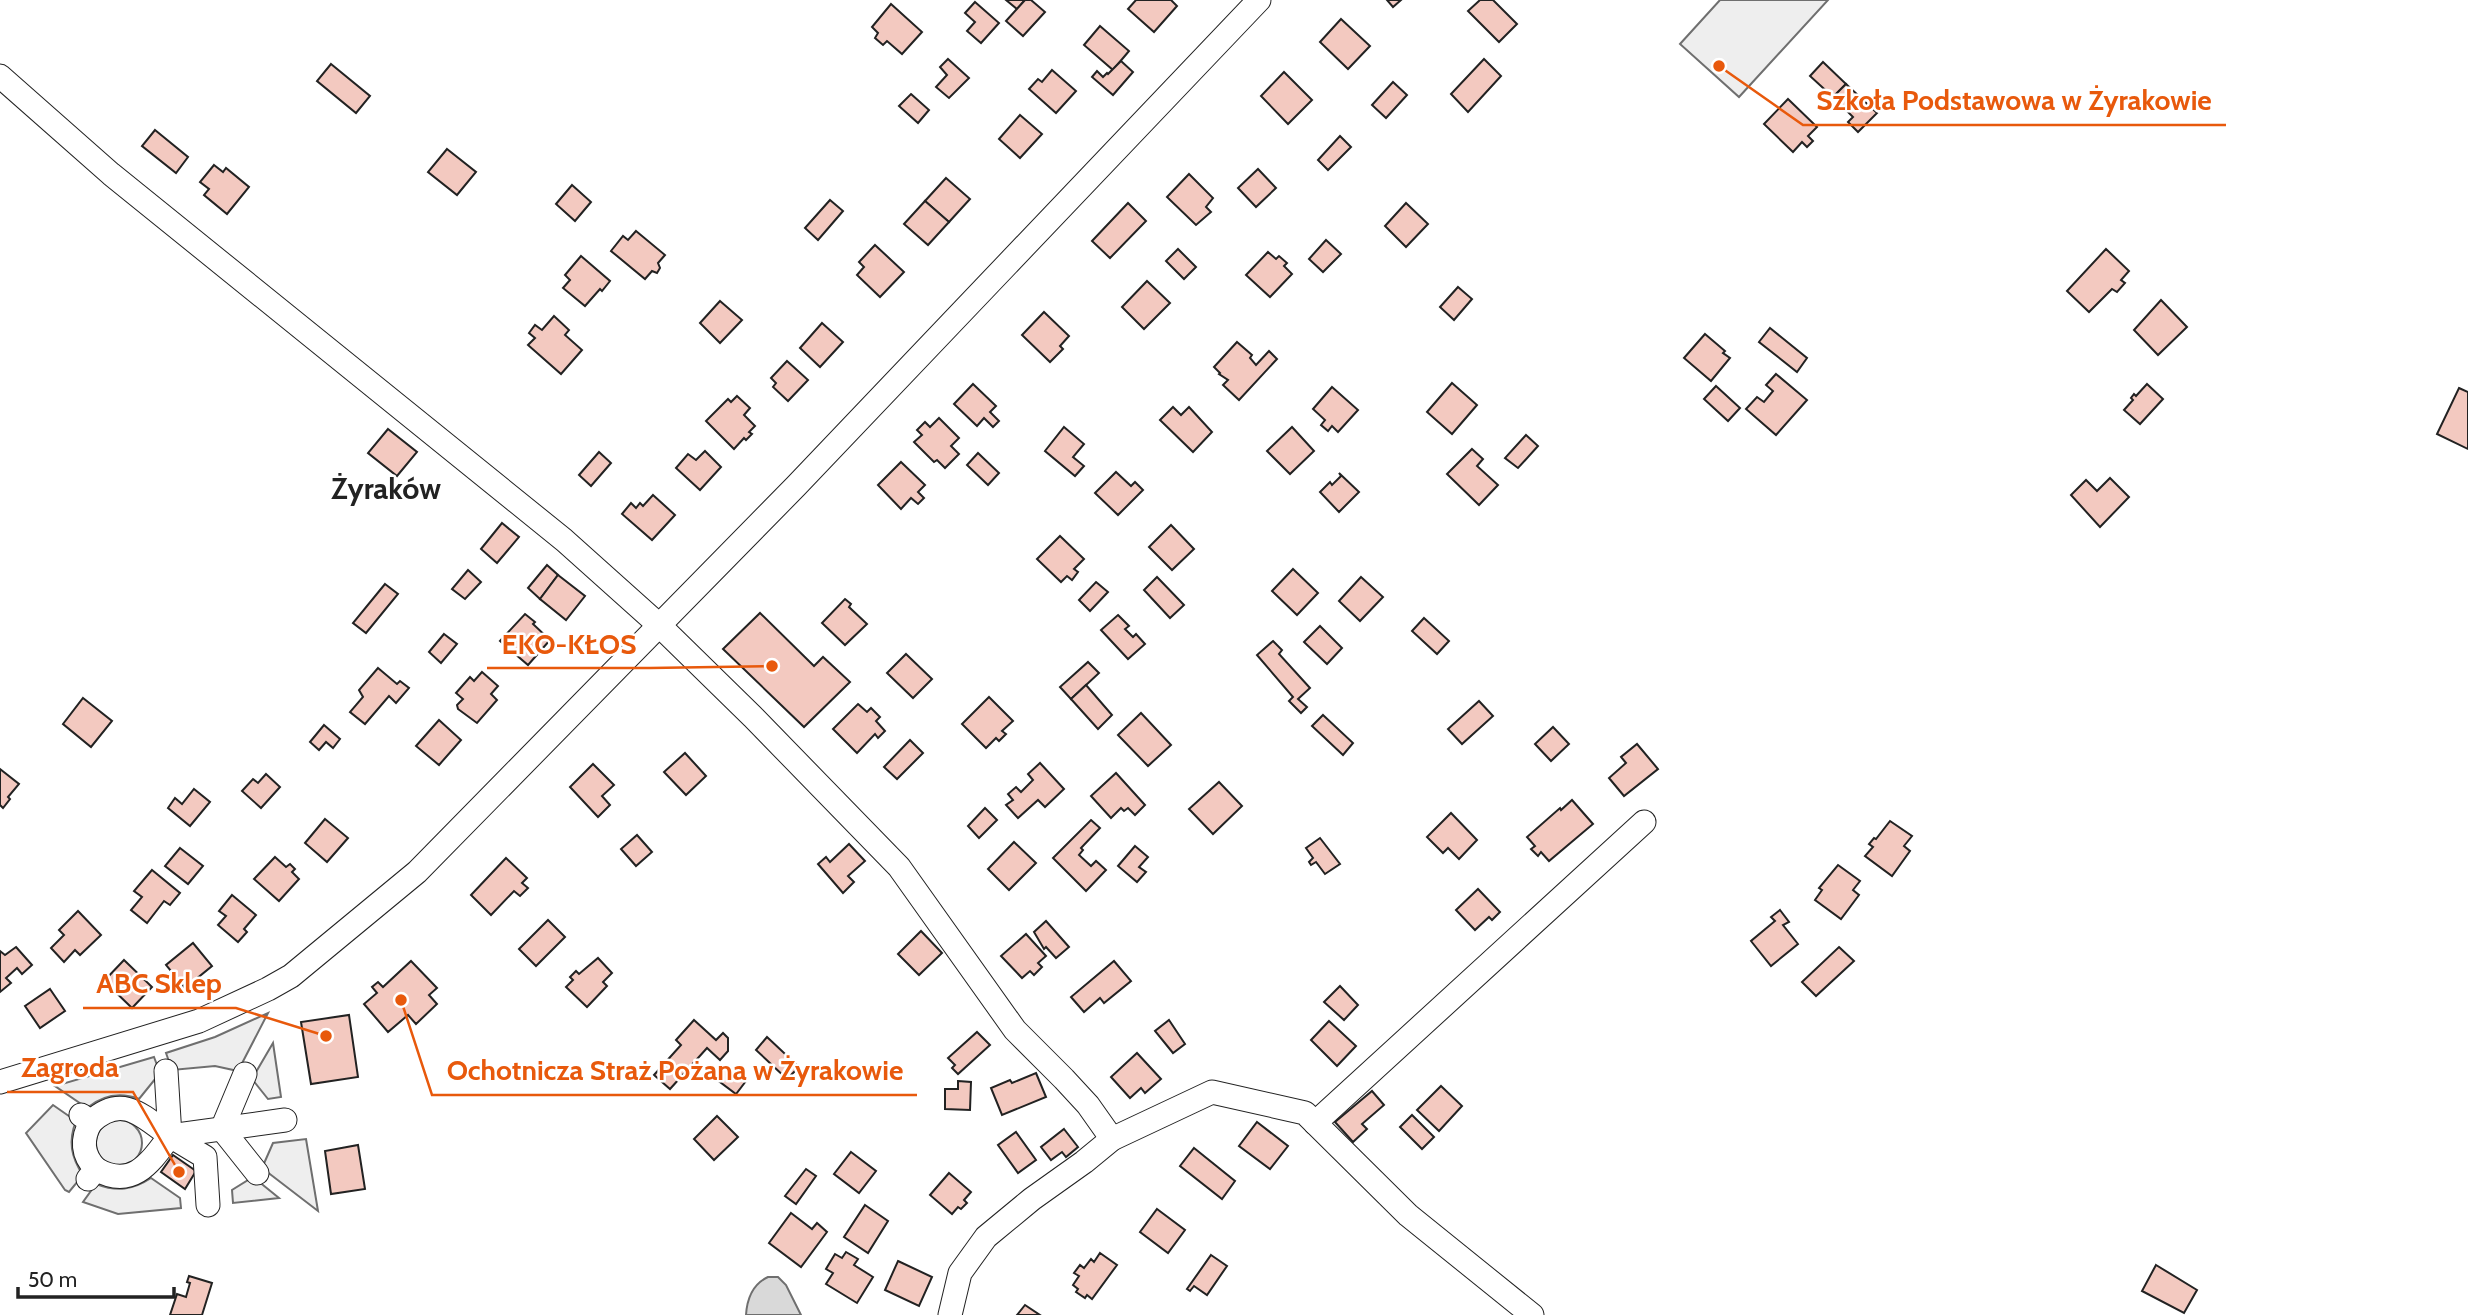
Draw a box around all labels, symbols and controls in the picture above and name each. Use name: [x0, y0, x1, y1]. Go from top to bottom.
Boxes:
callout: Szkoła Podstawowa w Żyrakowie: [1803, 76, 2226, 125]
text: Szkoła Podstawowa w Żyrakowie: [1816, 83, 2212, 117]
district label: Żyraków: [331, 470, 441, 507]
callout: EKO-KŁOS: [487, 619, 650, 668]
text: EKO-KŁOS: [502, 627, 636, 661]
callout: ABC Sklep: [83, 959, 236, 1008]
text: ABC Sklep: [96, 966, 222, 1000]
callout: Zagroda: [7, 1043, 133, 1092]
callout: Ochotnicza Straż Pożana w Żyrakowie: [432, 1046, 917, 1095]
text: Zagroda: [21, 1050, 119, 1084]
text: Ochotnicza Straż Pożana w Żyrakowie: [447, 1053, 903, 1087]
scale bar: [18, 1256, 173, 1300]
text: 50 m: [28, 1267, 77, 1292]

